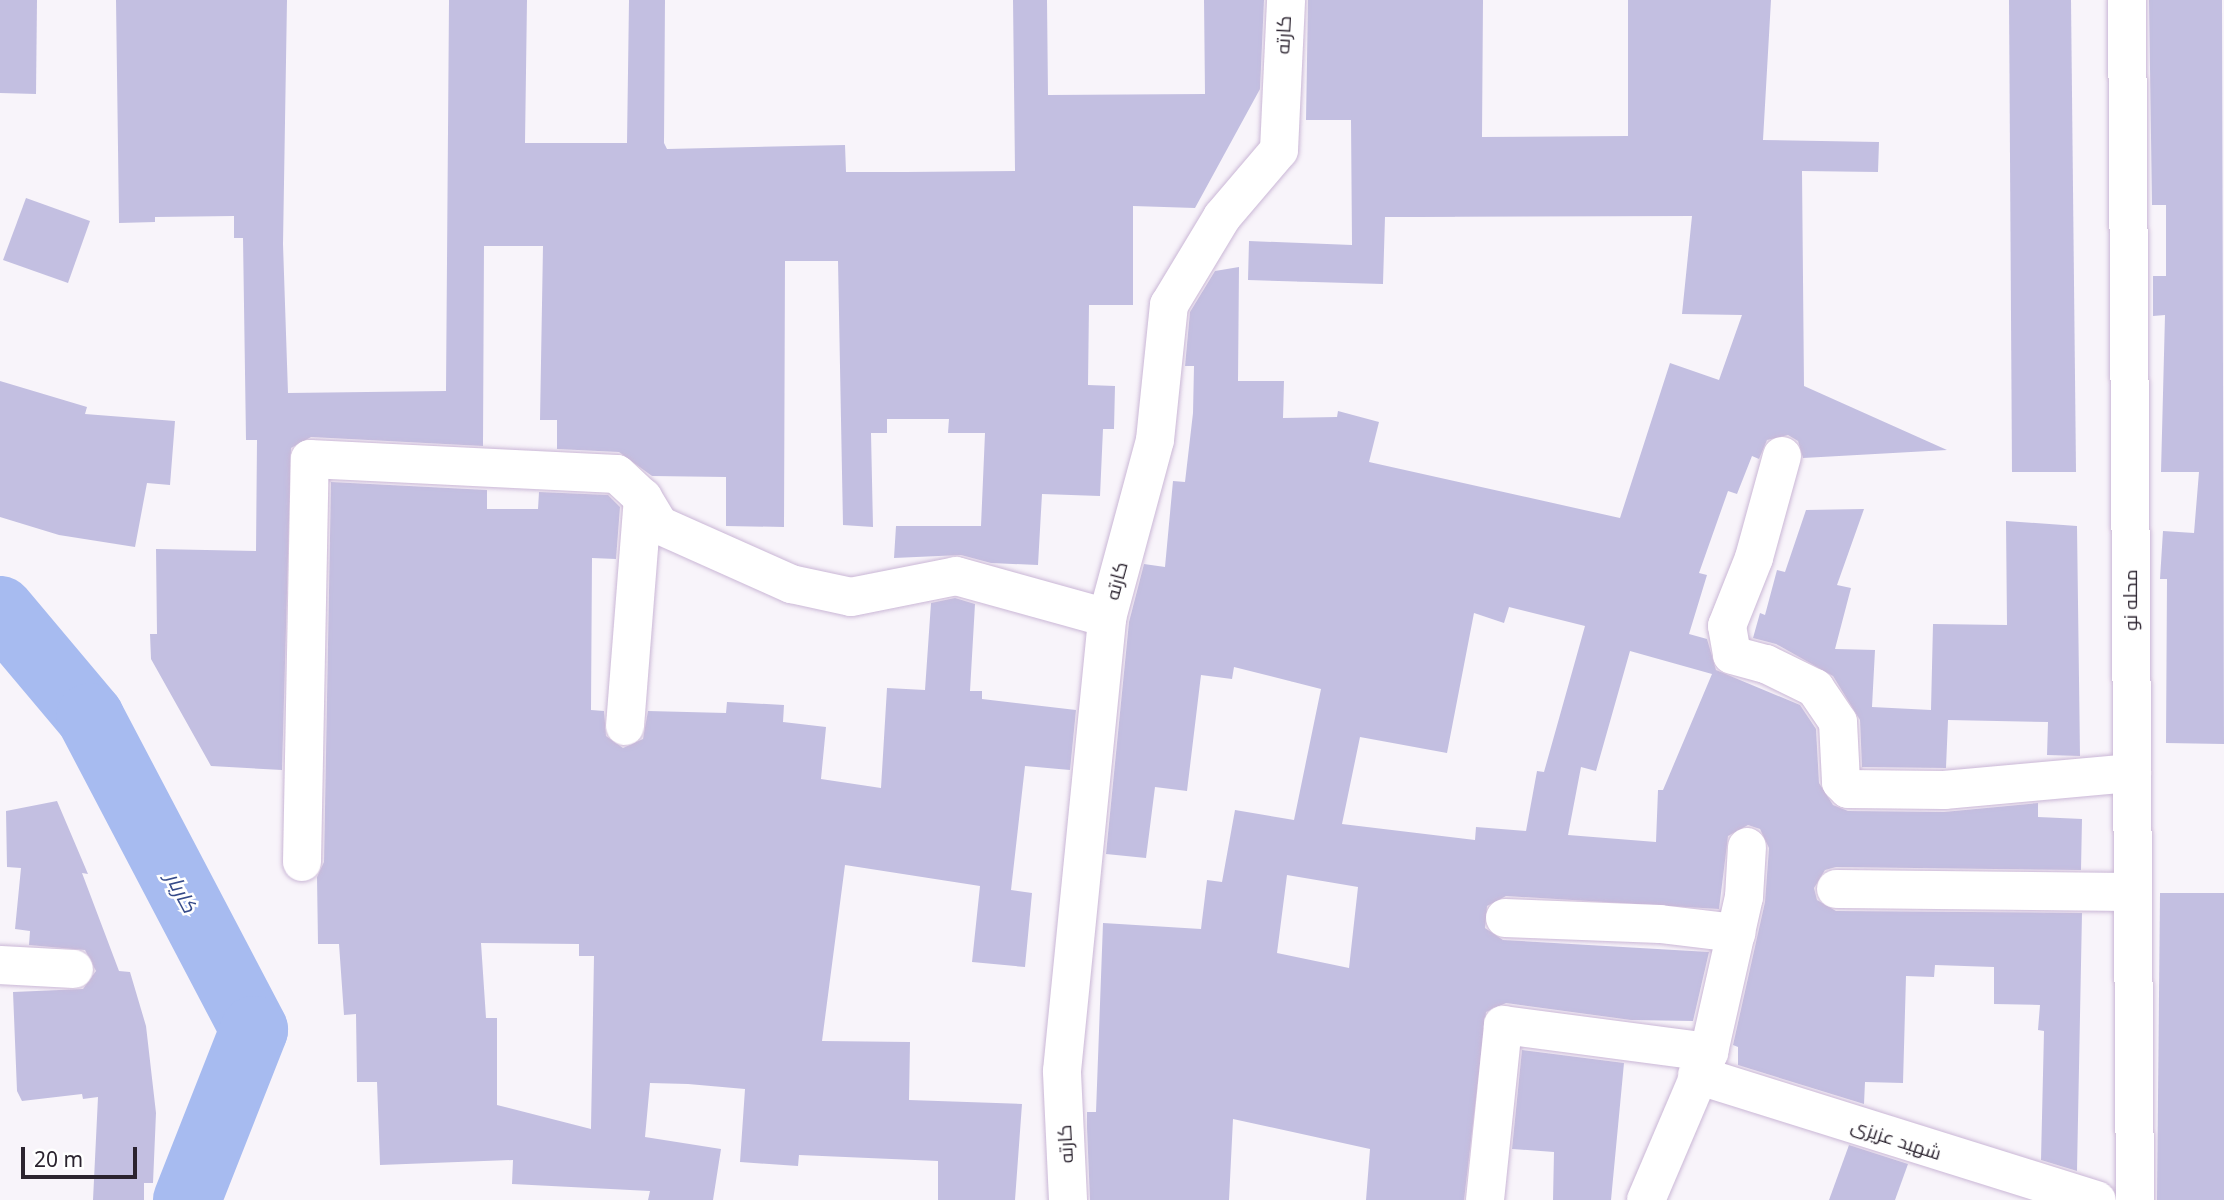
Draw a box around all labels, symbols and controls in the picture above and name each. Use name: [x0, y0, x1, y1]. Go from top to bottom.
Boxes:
street label: کارته: [1272, 15, 1296, 55]
street label: کارته: [1101, 559, 1133, 603]
street label: محله نو: [2120, 569, 2142, 631]
water label: کاربار: [161, 867, 203, 917]
street label: شهید عزیزی: [1848, 1115, 1944, 1165]
street label: کارته: [1054, 1124, 1078, 1164]
scale bar: [24, 1134, 140, 1178]
text: 20 m: [34, 1145, 83, 1173]

